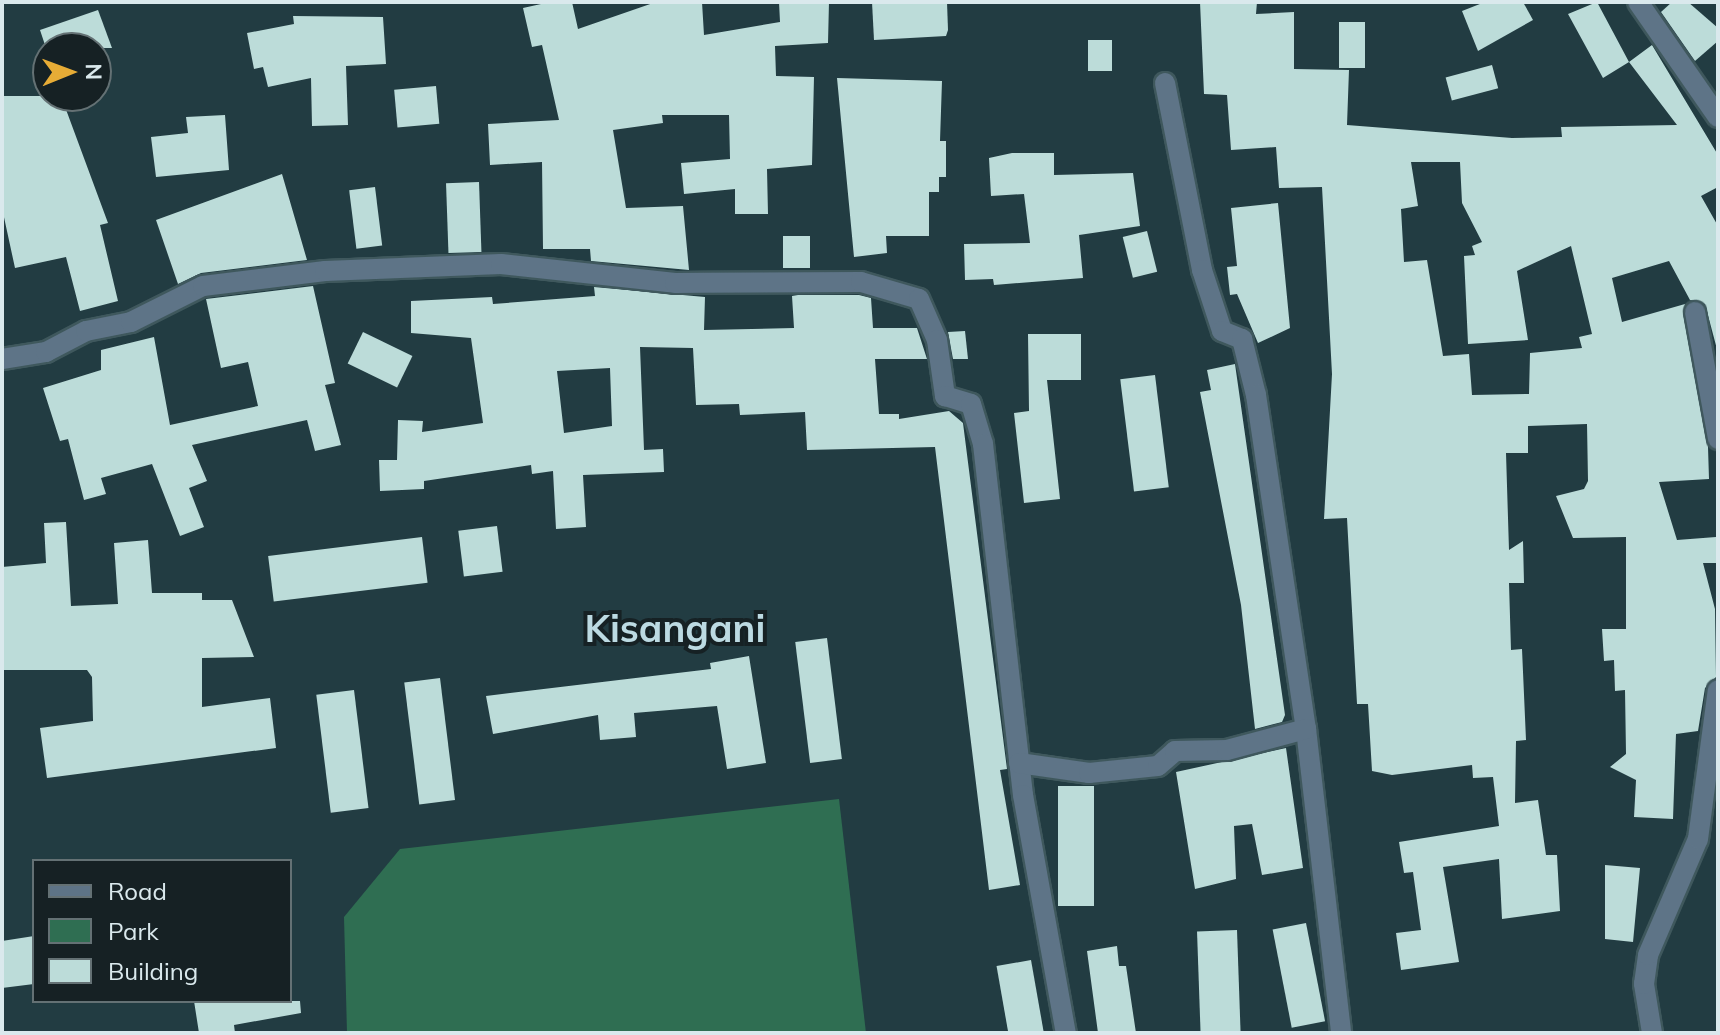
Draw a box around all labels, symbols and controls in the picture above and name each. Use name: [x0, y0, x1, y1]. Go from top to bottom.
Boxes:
north arrow: [32, 32, 112, 112]
text: N: [80, 63, 108, 80]
district label: Kisangani: [585, 606, 765, 652]
legend: [32, 859, 292, 1003]
text: Road: [108, 876, 167, 906]
text: Park: [108, 916, 159, 946]
text: Building: [108, 956, 198, 986]

